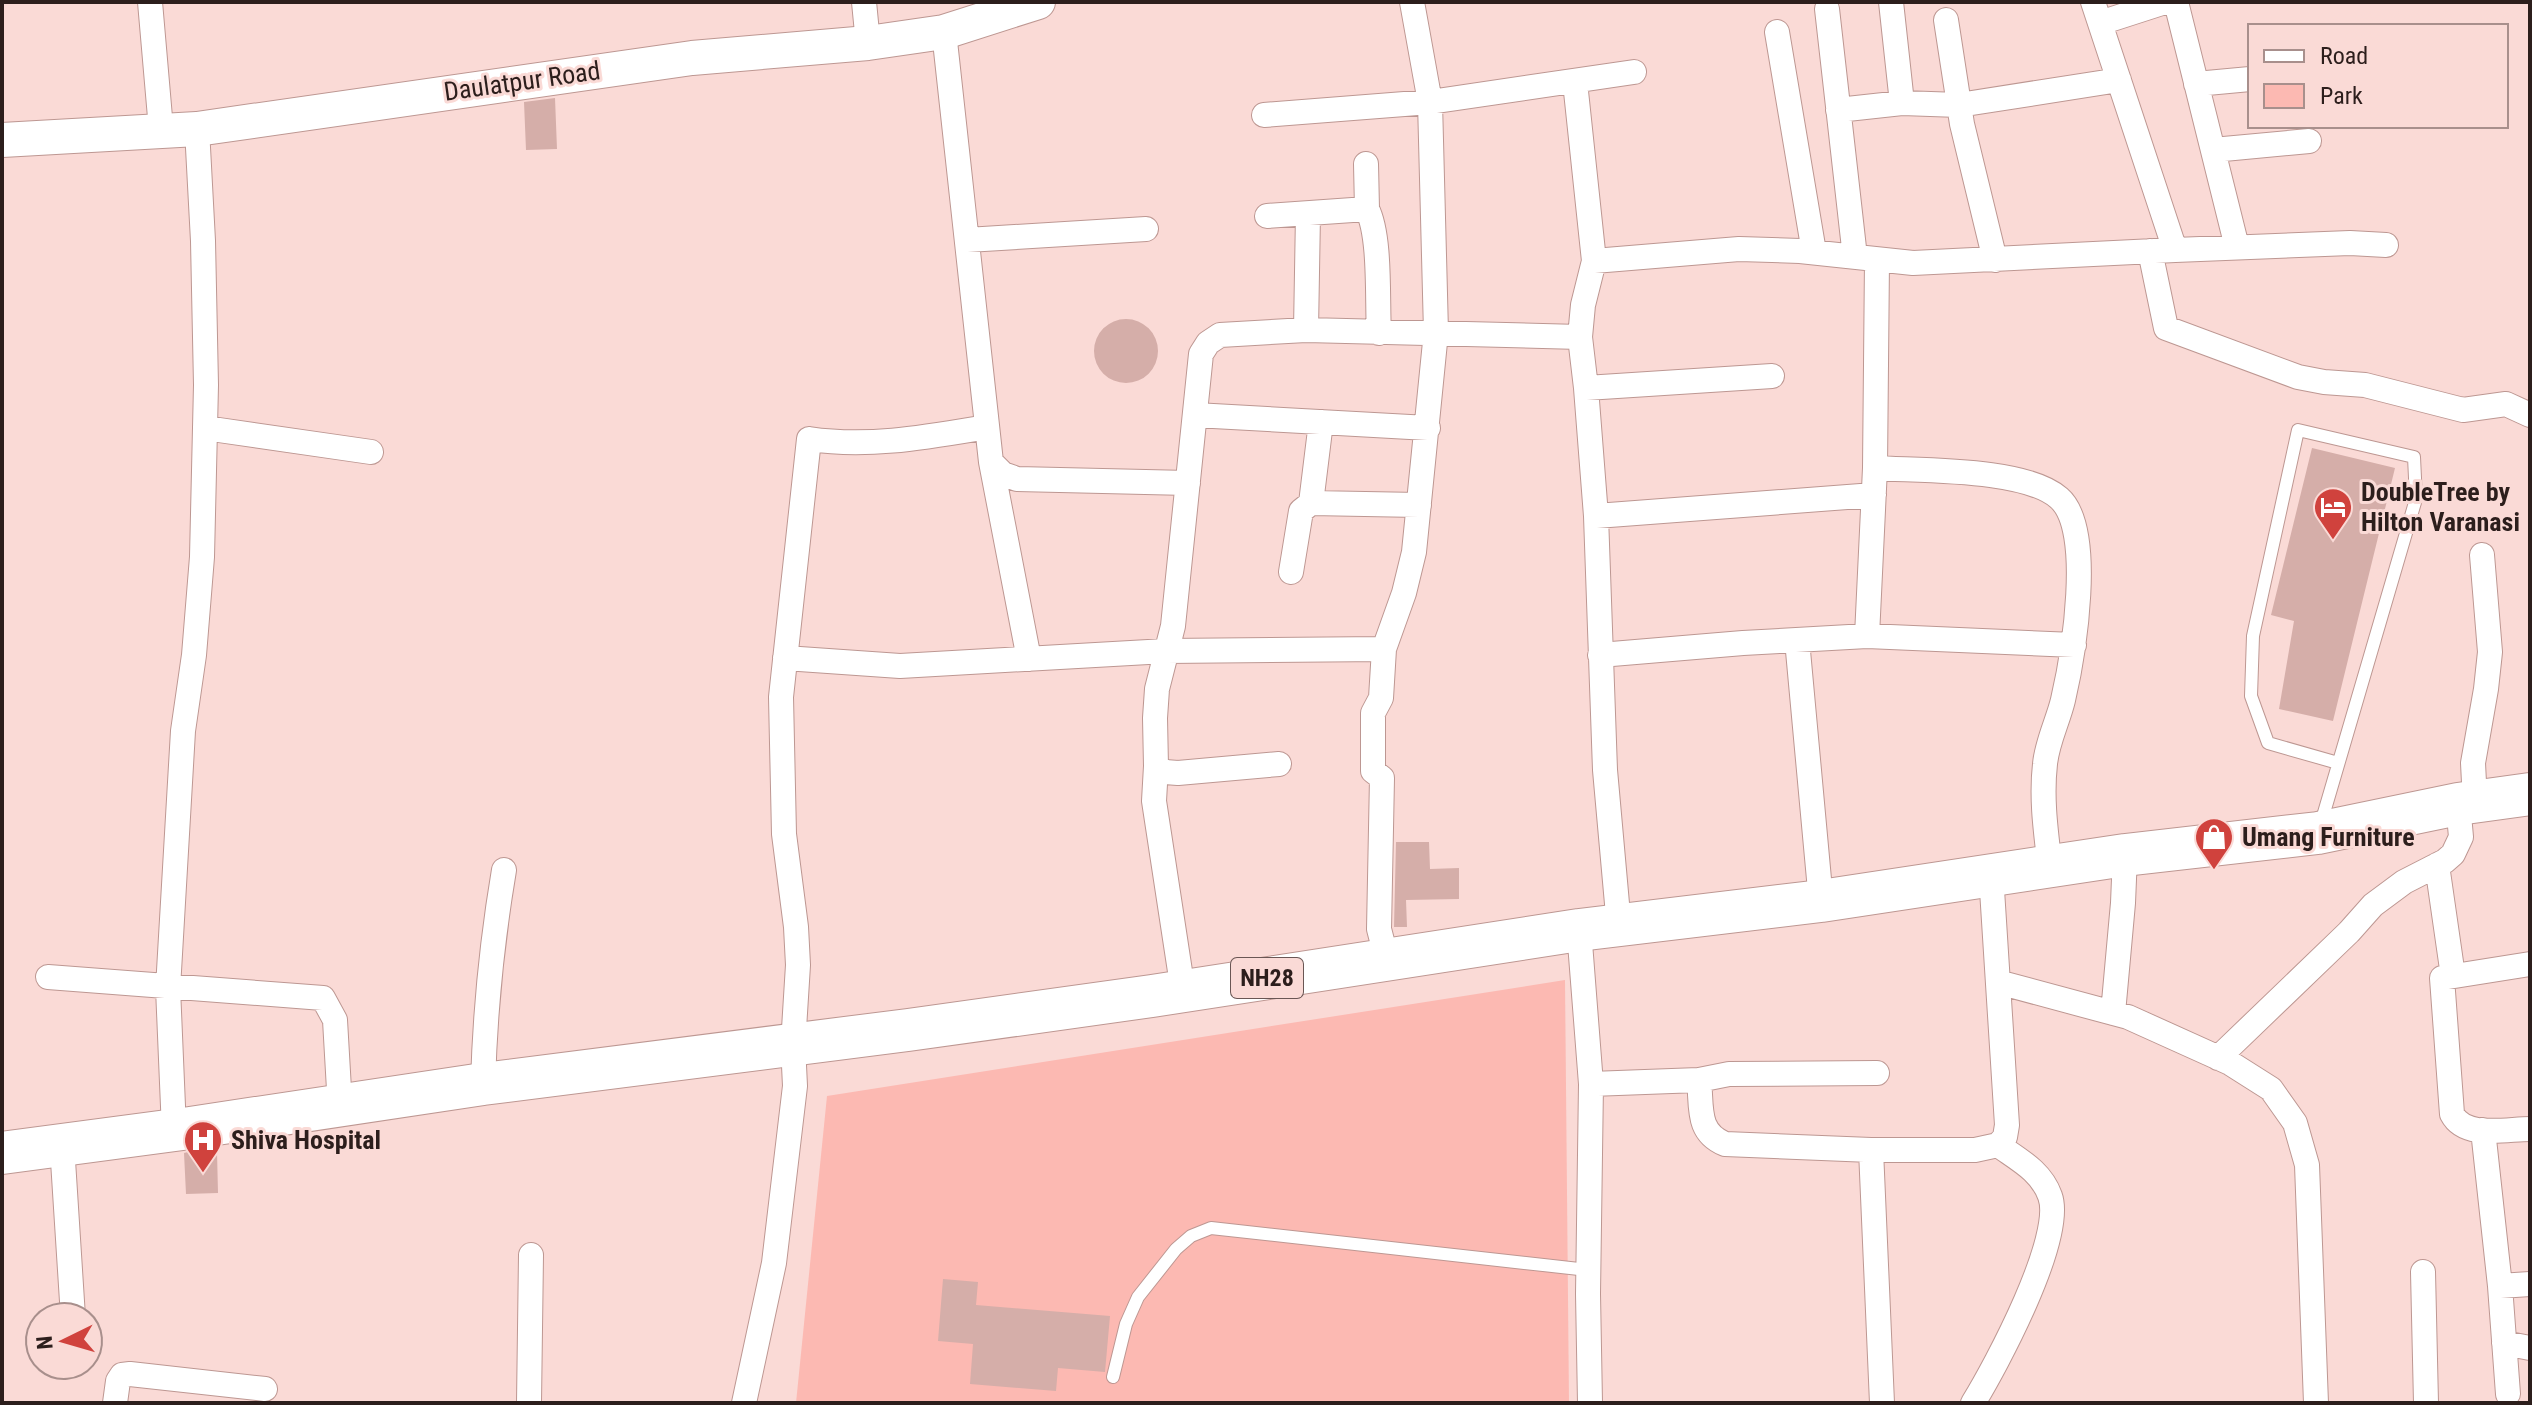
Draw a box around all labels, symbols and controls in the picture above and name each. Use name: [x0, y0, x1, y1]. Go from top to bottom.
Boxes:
legend: [2248, 24, 2508, 128]
text: Road: [2320, 42, 2368, 70]
street label: Daulatpur Road: [442, 55, 602, 107]
text: Park: [2320, 82, 2363, 110]
place label: DoubleTree by Hilton Varanasi: [2361, 477, 2520, 537]
hotel icon: DoubleTree by Hilton Varanasi: [2312, 486, 2354, 541]
shop icon: Umang Furniture: [2193, 816, 2235, 871]
place label: Umang Furniture: [2242, 822, 2415, 852]
road number: NH28: [1231, 958, 1303, 998]
hospital icon: Shiva Hospital: [182, 1119, 224, 1174]
place label: Shiva Hospital: [231, 1125, 381, 1155]
north arrow: [24, 1301, 104, 1381]
text: N: [32, 1335, 58, 1351]

